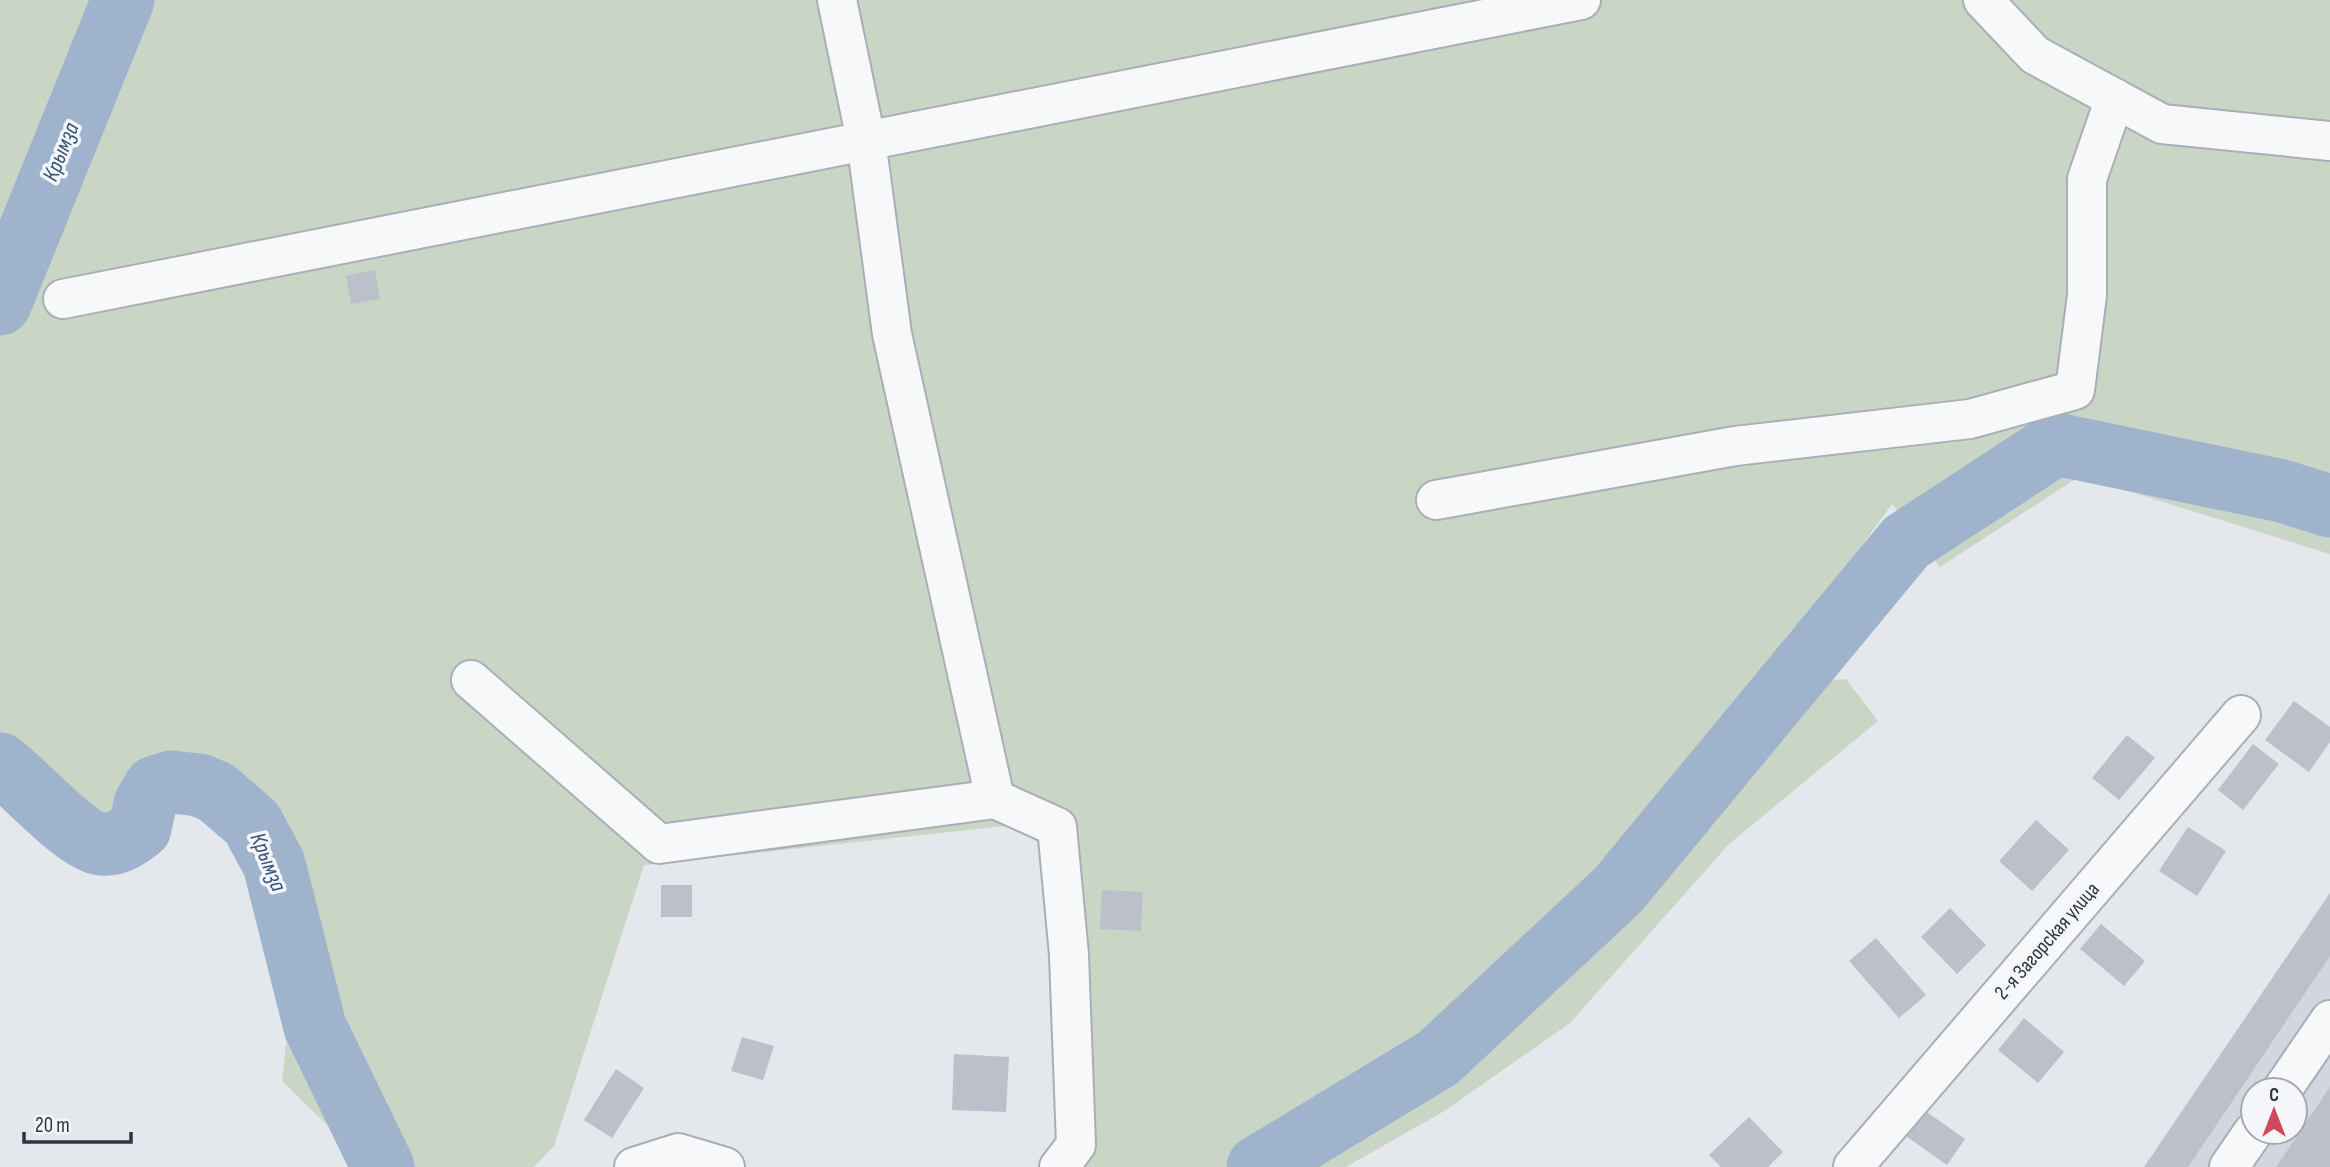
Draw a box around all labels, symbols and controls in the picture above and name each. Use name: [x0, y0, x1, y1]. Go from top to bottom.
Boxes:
water label: Крымза: [37, 118, 86, 185]
water label: Крымза: [244, 829, 293, 896]
street label: 2-я Загорская улица: [1989, 877, 2105, 1005]
north arrow: [2239, 1076, 2309, 1146]
text: С: [2269, 1084, 2279, 1107]
scale bar: [24, 1100, 131, 1144]
text: 20 m: [35, 1113, 70, 1138]

